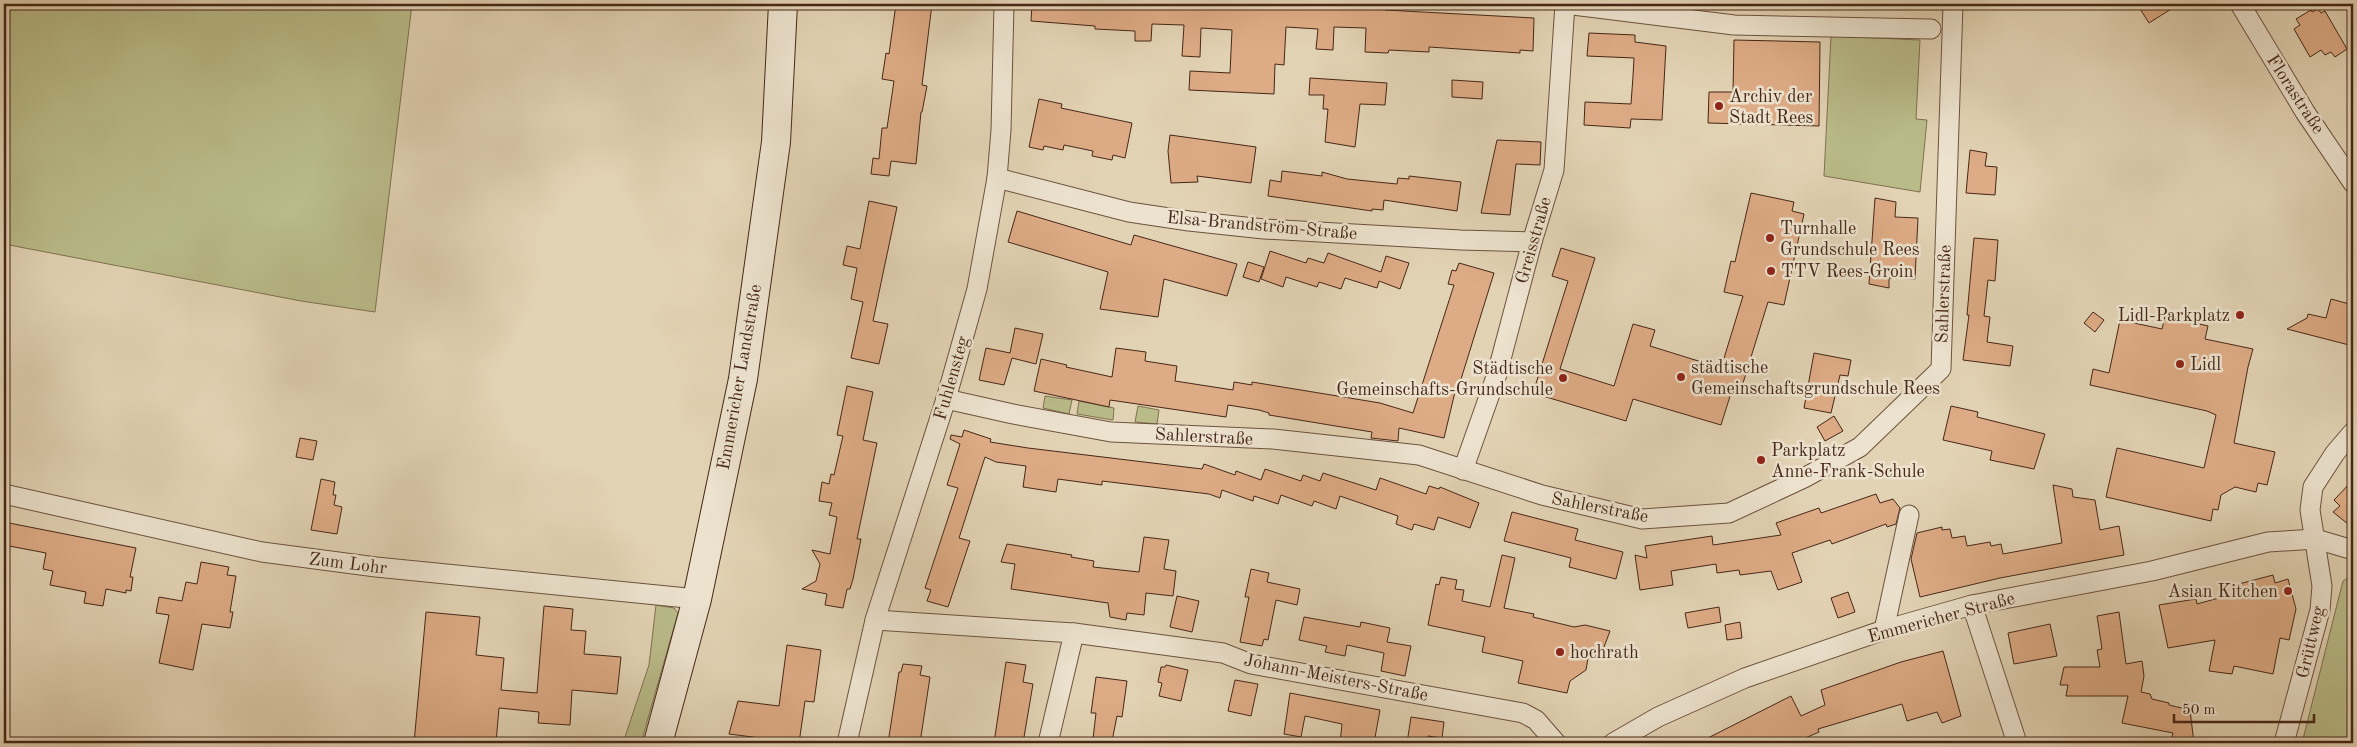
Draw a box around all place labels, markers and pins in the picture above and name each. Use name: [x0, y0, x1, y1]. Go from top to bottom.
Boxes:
place label: Archiv der Stadt Rees: [1729, 88, 1814, 127]
marker: Archiv der Stadt Rees: [1713, 100, 1725, 112]
place label: Turnhalle Grundschule Rees: [1780, 220, 1920, 259]
marker: Turnhalle Grundschule Rees: [1764, 232, 1776, 244]
place label: TTV Rees-Groin: [1781, 263, 1914, 281]
marker: TTV Rees-Groin: [1765, 265, 1777, 277]
place label: Lidl-Parkplatz: [2118, 307, 2230, 325]
marker: Lidl-Parkplatz: [2234, 309, 2246, 321]
place label: Lidl: [2190, 356, 2221, 374]
marker: Lidl: [2174, 358, 2186, 370]
place label: städtische Gemeinschaftsgrundschule Rees: [1691, 359, 1940, 398]
place label: Städtische Gemeinschafts-Grundschule: [1336, 360, 1553, 399]
marker: städtische Gemeinschaftsgrundschule Rees: [1675, 371, 1687, 383]
marker: Städtische Gemeinschafts-Grundschule: [1557, 372, 1569, 384]
place label: Parkplatz Anne-Frank-Schule: [1771, 442, 1925, 481]
marker: Parkplatz Anne-Frank-Schule: [1755, 454, 1767, 466]
place label: Asian Kitchen: [2168, 583, 2278, 601]
marker: Asian Kitchen: [2282, 585, 2294, 597]
place label: hochrath: [1570, 644, 1639, 662]
marker: hochrath: [1554, 646, 1566, 658]

